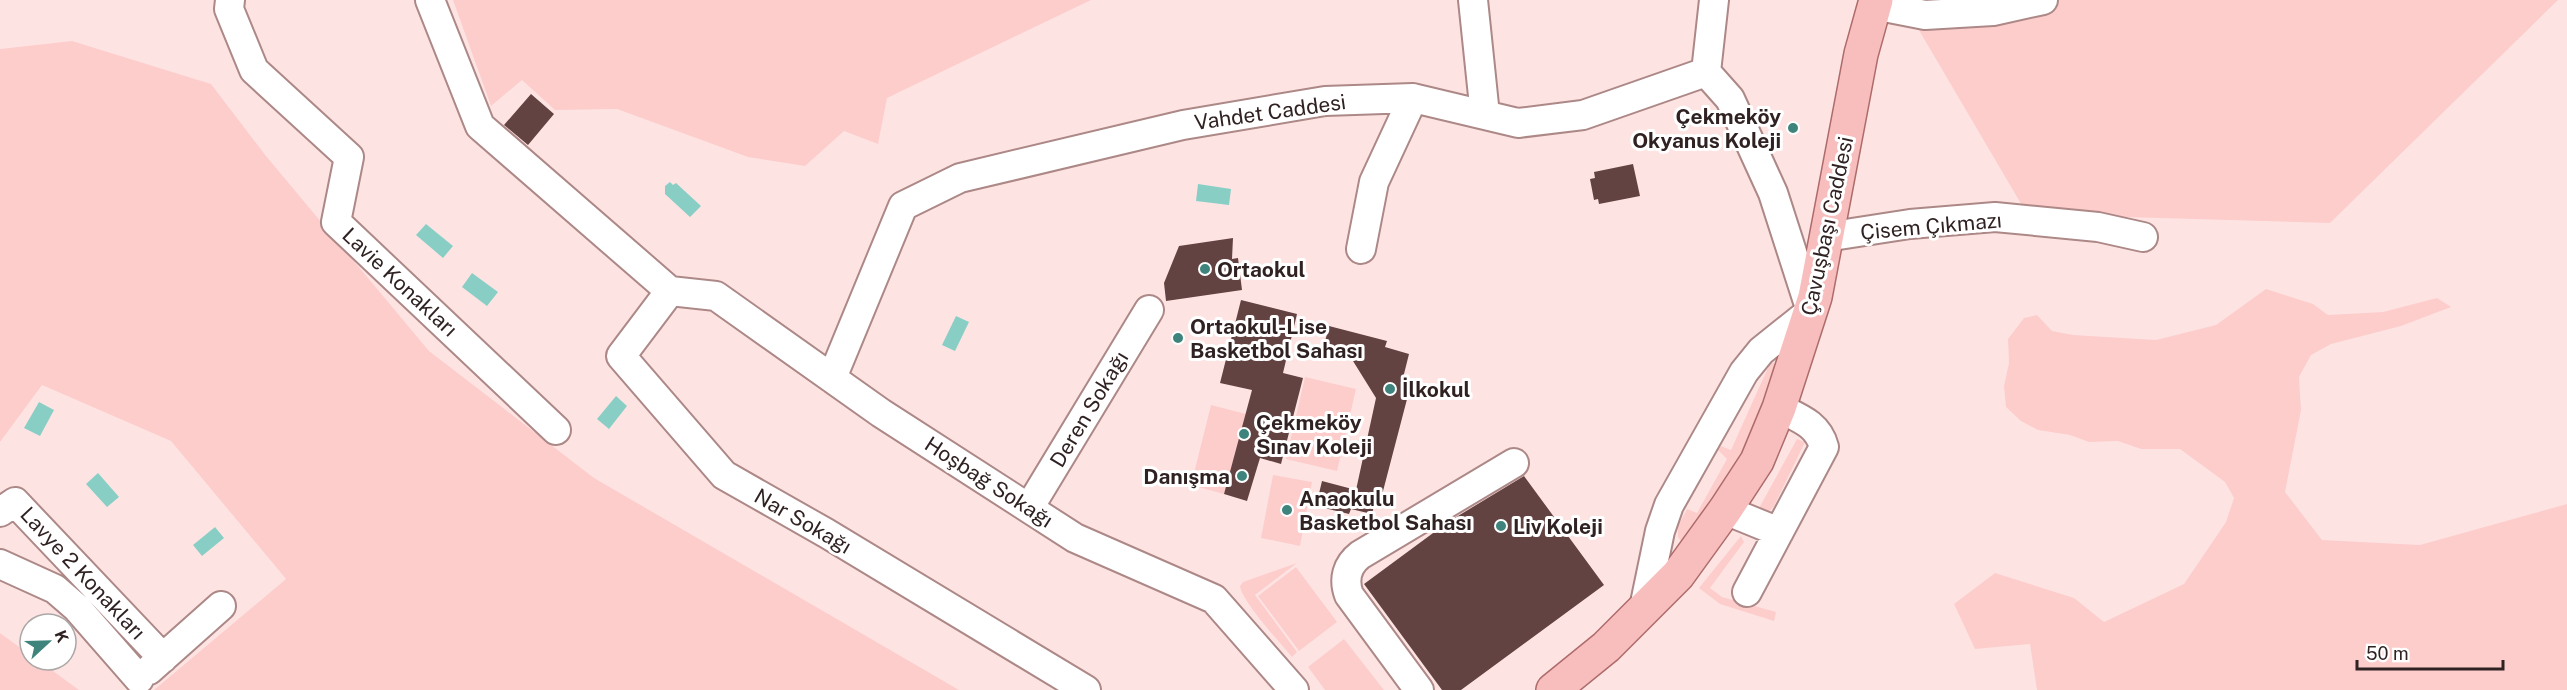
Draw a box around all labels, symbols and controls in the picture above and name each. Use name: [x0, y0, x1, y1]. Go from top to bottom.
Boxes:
street label: Vahdet Caddesi: [1193, 89, 1347, 135]
place label: Çekmeköy Okyanus Koleji: [1632, 104, 1781, 153]
marker: Çekmeköy Okyanus Koleji: [1786, 121, 1800, 135]
street label: Çavuşbaşı Caddesi: [1796, 134, 1858, 318]
street label: Çisem Çıkmazı: [1859, 207, 2003, 245]
street label: Lavie Konakları: [337, 222, 463, 342]
place label: Ortaokul: [1217, 257, 1305, 282]
marker: Ortaokul: [1198, 262, 1212, 276]
place label: Ortaokul-Lise Basketbol Sahası: [1190, 314, 1363, 363]
marker: Ortaokul-Lise Basketbol Sahası: [1171, 331, 1185, 345]
street label: Deren Sokağı: [1045, 346, 1133, 472]
place label: İlkokul: [1402, 377, 1471, 402]
marker: İlkokul: [1383, 382, 1397, 396]
place label: Çekmeköy Sınav Koleji: [1256, 410, 1372, 459]
marker: Çekmeköy Sınav Koleji: [1237, 427, 1251, 441]
street label: Hoşbağ Sokağı: [920, 431, 1058, 533]
place label: Danışma: [1143, 464, 1230, 489]
marker: Danışma: [1235, 469, 1249, 483]
street label: Nar Sokağı: [750, 483, 856, 559]
place label: Anaokulu Basketbol Sahası: [1299, 486, 1472, 535]
street label: Lavye 2 Konakları: [15, 502, 151, 644]
marker: Anaokulu Basketbol Sahası: [1280, 503, 1294, 517]
place label: Liv Koleji: [1513, 514, 1603, 539]
marker: Liv Koleji: [1494, 519, 1508, 533]
north arrow: [18, 612, 78, 672]
scale bar: [2357, 633, 2502, 671]
text: 50 m: [2366, 643, 2409, 664]

